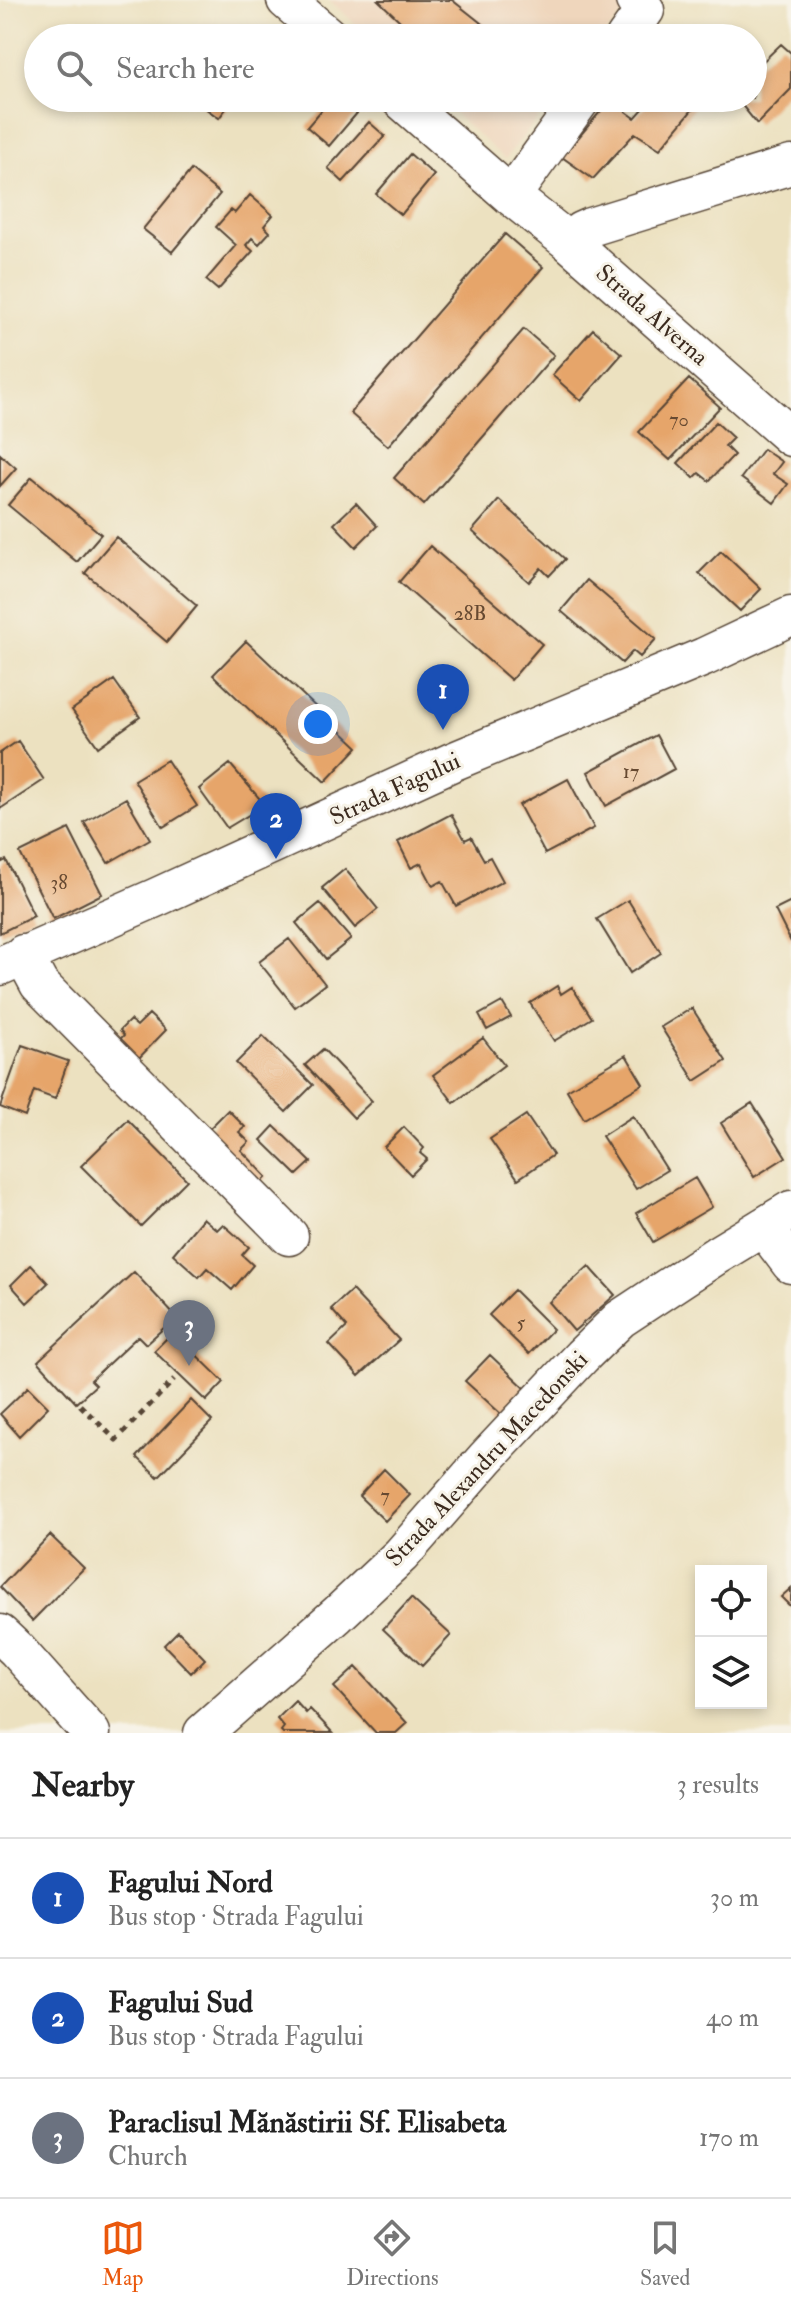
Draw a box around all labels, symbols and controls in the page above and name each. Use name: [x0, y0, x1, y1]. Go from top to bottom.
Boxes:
search box: [24, 24, 767, 112]
icon: search: [52, 46, 96, 90]
text: Search here: [116, 50, 255, 87]
street label: Strada Alverna: [589, 258, 716, 373]
house number: 70: [669, 407, 689, 432]
house number: 28B: [454, 601, 486, 626]
pin: 1: [417, 664, 469, 730]
your location: [298, 704, 338, 744]
street label: Strada Fagului: [325, 745, 465, 833]
house number: 17: [623, 759, 639, 784]
pin: 2: [250, 793, 302, 859]
house number: 38: [50, 870, 68, 895]
pin: 3: [163, 1300, 215, 1366]
house number: 5: [517, 1310, 526, 1335]
street label: Strada Alexandru Macedonski: [379, 1345, 595, 1573]
house number: 7: [380, 1483, 390, 1508]
map controls: [695, 1565, 767, 1709]
button: locate: [695, 1565, 767, 1637]
button: layers: [695, 1637, 767, 1709]
text: Nearby: [32, 1764, 134, 1807]
text: 3 results: [677, 1769, 759, 1801]
text: Fagului Nord: [108, 1864, 273, 1901]
text: 1: [53, 1882, 63, 1914]
text: 30 m: [710, 1882, 759, 1914]
text: Bus stop · Strada Fagului: [108, 1901, 364, 1933]
text: Fagului Sud: [108, 1984, 253, 2021]
text: 2: [51, 2002, 65, 2034]
text: 40 m: [706, 2002, 759, 2034]
text: Bus stop · Strada Fagului: [108, 2021, 364, 2053]
text: Paraclisul Mănăstirii Sf. Elisabeta: [108, 2104, 506, 2141]
text: 3: [53, 2122, 63, 2154]
text: 170 m: [699, 2122, 759, 2154]
text: Church: [108, 2141, 188, 2173]
tab: Map: [101, 2216, 145, 2292]
tab: Directions: [346, 2216, 439, 2292]
tab: Saved: [640, 2216, 690, 2292]

